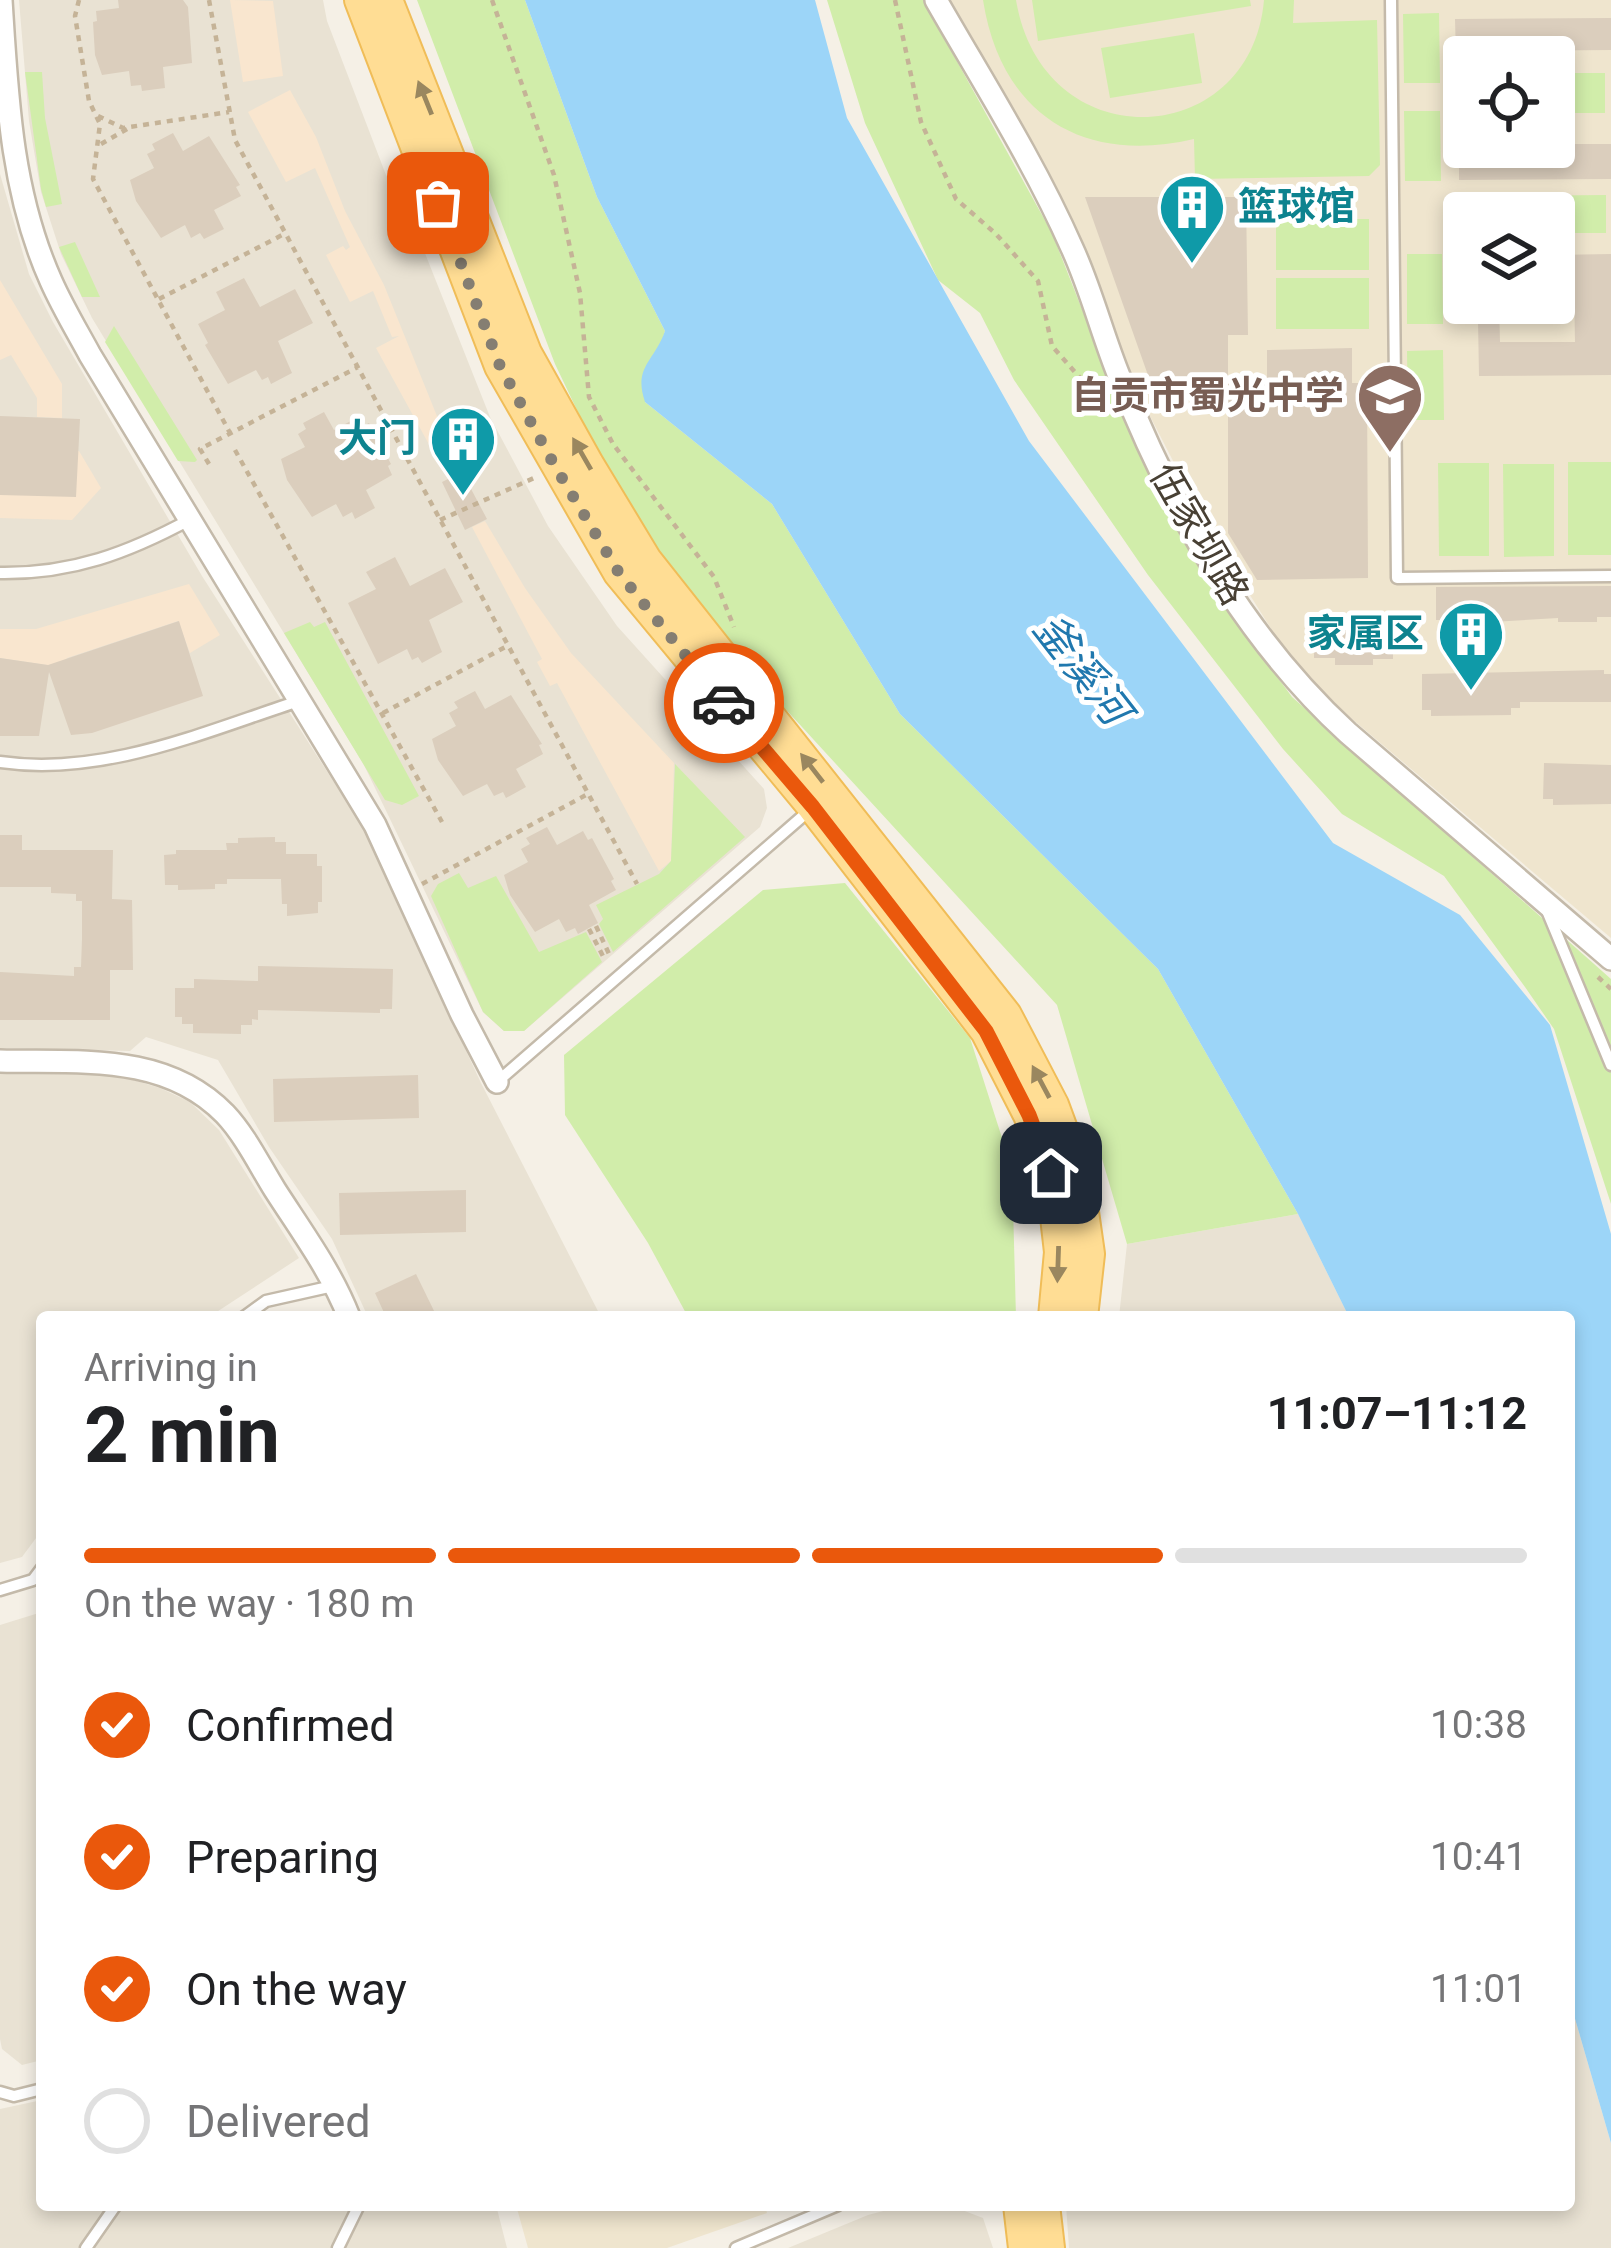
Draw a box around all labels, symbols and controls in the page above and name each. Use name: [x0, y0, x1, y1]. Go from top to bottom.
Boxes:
map controls: [1443, 36, 1575, 324]
button: locate: [1443, 36, 1575, 168]
one-way arrow: [415, 79, 434, 115]
pin: [387, 152, 489, 254]
icon: bag: [405, 170, 471, 236]
building icon: 篮球馆: [1157, 172, 1227, 266]
place label: 篮球馆: [1238, 184, 1355, 230]
button: layers: [1443, 192, 1575, 324]
school or university icon: 自贡市蜀光中学: [1355, 361, 1425, 455]
place label: 自贡市蜀光中学: [1071, 373, 1344, 419]
building icon: 大门: [428, 404, 498, 498]
place label: 大门: [338, 416, 416, 462]
one-way arrow: [573, 437, 594, 471]
street label: 伍家坝路: [1140, 455, 1258, 613]
building icon: 家属区: [1436, 599, 1506, 693]
water label: 釜溪河: [1024, 604, 1144, 739]
place label: 家属区: [1307, 611, 1424, 657]
courier: [664, 643, 784, 763]
icon: car: [691, 670, 757, 736]
one-way arrow: [800, 752, 825, 783]
one-way arrow: [1032, 1065, 1052, 1100]
pin: [1000, 1122, 1102, 1224]
icon: home: [1018, 1140, 1084, 1206]
one-way arrow: [1048, 1246, 1067, 1284]
text: Arriving in: [84, 1345, 258, 1391]
text: 11:07–11:12: [1267, 1387, 1527, 1440]
text: 2 min: [84, 1390, 280, 1481]
text: On the way · 180 m: [84, 1581, 415, 1627]
icon: check: [84, 1692, 150, 1758]
text: Confirmed: [186, 1699, 395, 1752]
text: 10:38: [1430, 1702, 1527, 1748]
icon: check: [84, 1824, 150, 1890]
text: Preparing: [186, 1831, 379, 1884]
text: 10:41: [1430, 1834, 1527, 1880]
icon: check: [84, 1956, 150, 2022]
text: On the way: [186, 1963, 407, 2016]
text: 11:01: [1430, 1966, 1527, 2012]
text: Delivered: [186, 2095, 371, 2148]

